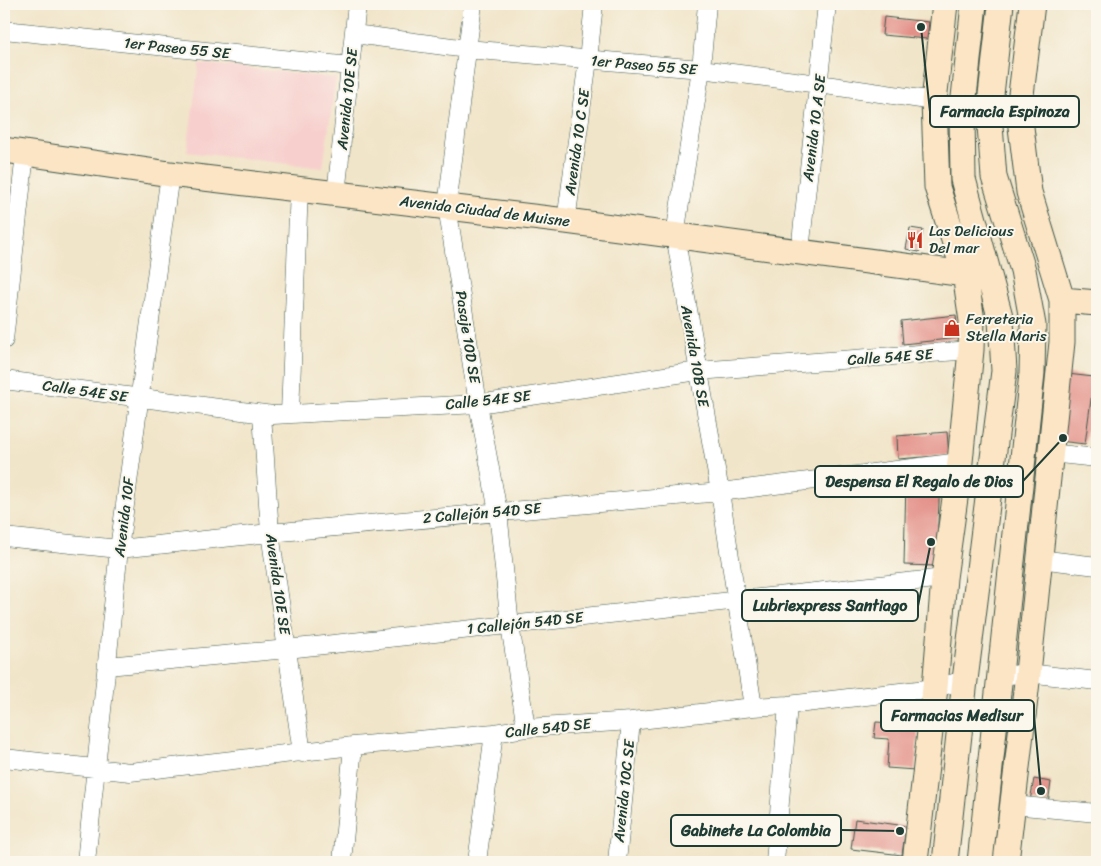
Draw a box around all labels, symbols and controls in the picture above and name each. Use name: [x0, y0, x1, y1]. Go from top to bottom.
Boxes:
street label: 1er Paseo 55 SE: [123, 30, 233, 67]
street label: Avenida 10E SE: [329, 45, 365, 152]
street label: 1er Paseo 55 SE: [590, 47, 700, 83]
street label: Avenida 10 A SE: [794, 71, 834, 184]
street label: Avenida 10 C SE: [557, 86, 598, 198]
callout: Farmacia Espinoza: [930, 96, 1079, 127]
text: Farmacia Espinoza: [939, 97, 1070, 126]
street label: Avenida Ciudad de Muisne: [397, 188, 572, 234]
place label: Las Delicious Del mar: [929, 218, 1014, 261]
restaurant icon: Las Delicious Del mar: [905, 230, 925, 250]
street label: Pasaje 10D SE: [448, 289, 488, 387]
street label: Avenida 10B SE: [673, 302, 717, 411]
place label: Ferreteria Stella Maris: [966, 306, 1047, 349]
shop icon: Ferreteria Stella Maris: [942, 318, 962, 338]
street label: Calle 54E SE: [846, 341, 935, 373]
street label: Calle 54E SE: [41, 372, 131, 410]
street label: Calle 54E SE: [444, 382, 534, 417]
callout: Despensa El Regalo de Dios: [815, 466, 1023, 497]
text: Despensa El Regalo de Dios: [825, 467, 1013, 496]
street label: Avenida 10F: [106, 475, 142, 559]
street label: 2 Callejón 54D SE: [422, 495, 544, 531]
street label: Avenida 10E SE: [258, 531, 298, 638]
callout: Lubriexpress Santiago: [742, 590, 918, 621]
text: Lubriexpress Santiago: [753, 591, 908, 620]
street label: 1 Callejón 54D SE: [466, 604, 586, 642]
callout: Farmacias Medisur: [881, 700, 1034, 731]
text: Farmacias Medisur: [890, 701, 1024, 730]
street label: Calle 54D SE: [504, 710, 594, 745]
street label: Avenida 10C SE: [606, 737, 642, 845]
callout: Gabinete La Colombia: [671, 815, 841, 846]
text: Gabinete La Colombia: [680, 816, 832, 845]

